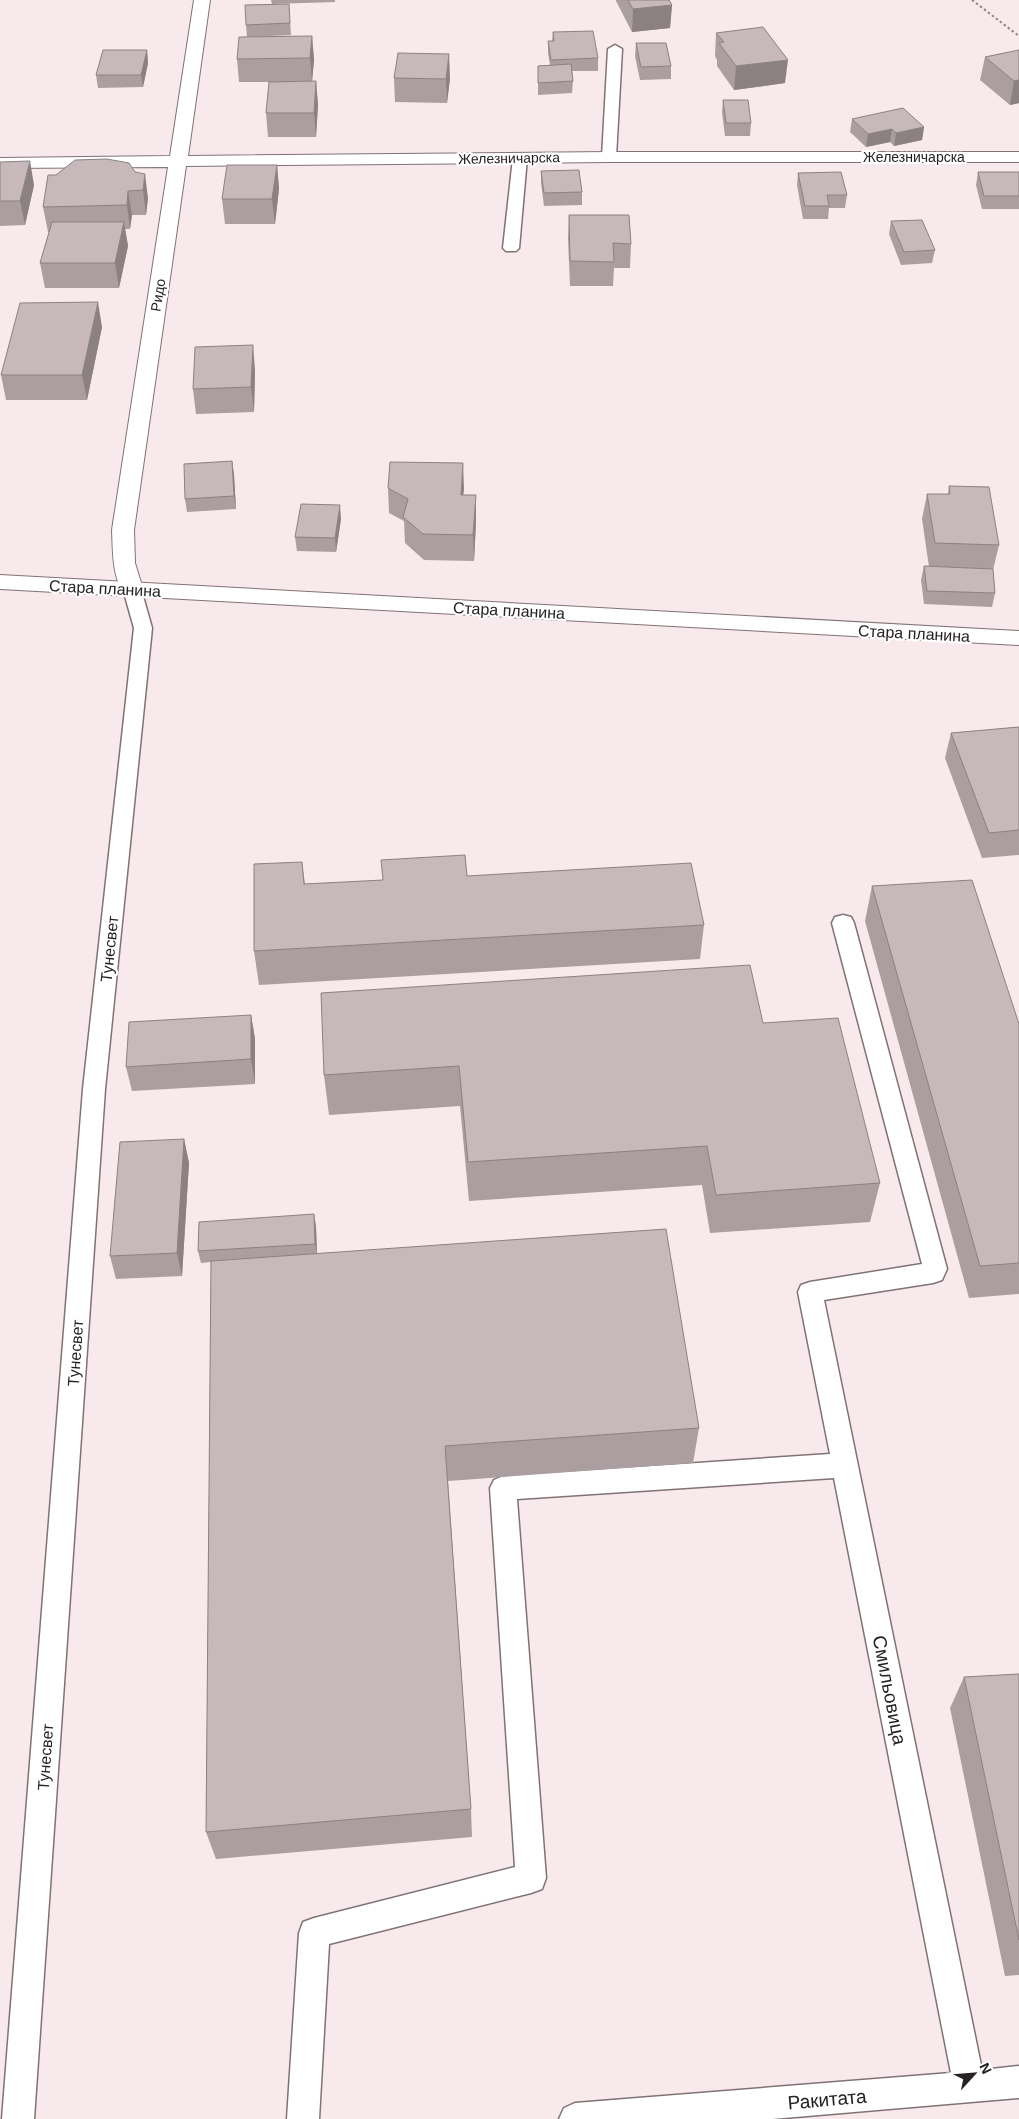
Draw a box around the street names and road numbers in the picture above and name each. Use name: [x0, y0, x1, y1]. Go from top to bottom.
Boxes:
street label: Железничарска: [458, 149, 560, 167]
street label: Железничарска: [863, 149, 965, 165]
street label: Ридо: [148, 277, 169, 313]
street label: Стара планина: [48, 577, 162, 600]
street label: Стара планина: [452, 599, 566, 622]
street label: Стара планина: [857, 622, 971, 645]
street label: Тунесвет: [98, 914, 122, 983]
street label: Тунесвет: [65, 1319, 86, 1387]
street label: Смильовица: [869, 1634, 910, 1747]
street label: Тунесвет: [35, 1723, 56, 1791]
street label: Ракитата: [787, 2086, 868, 2113]

